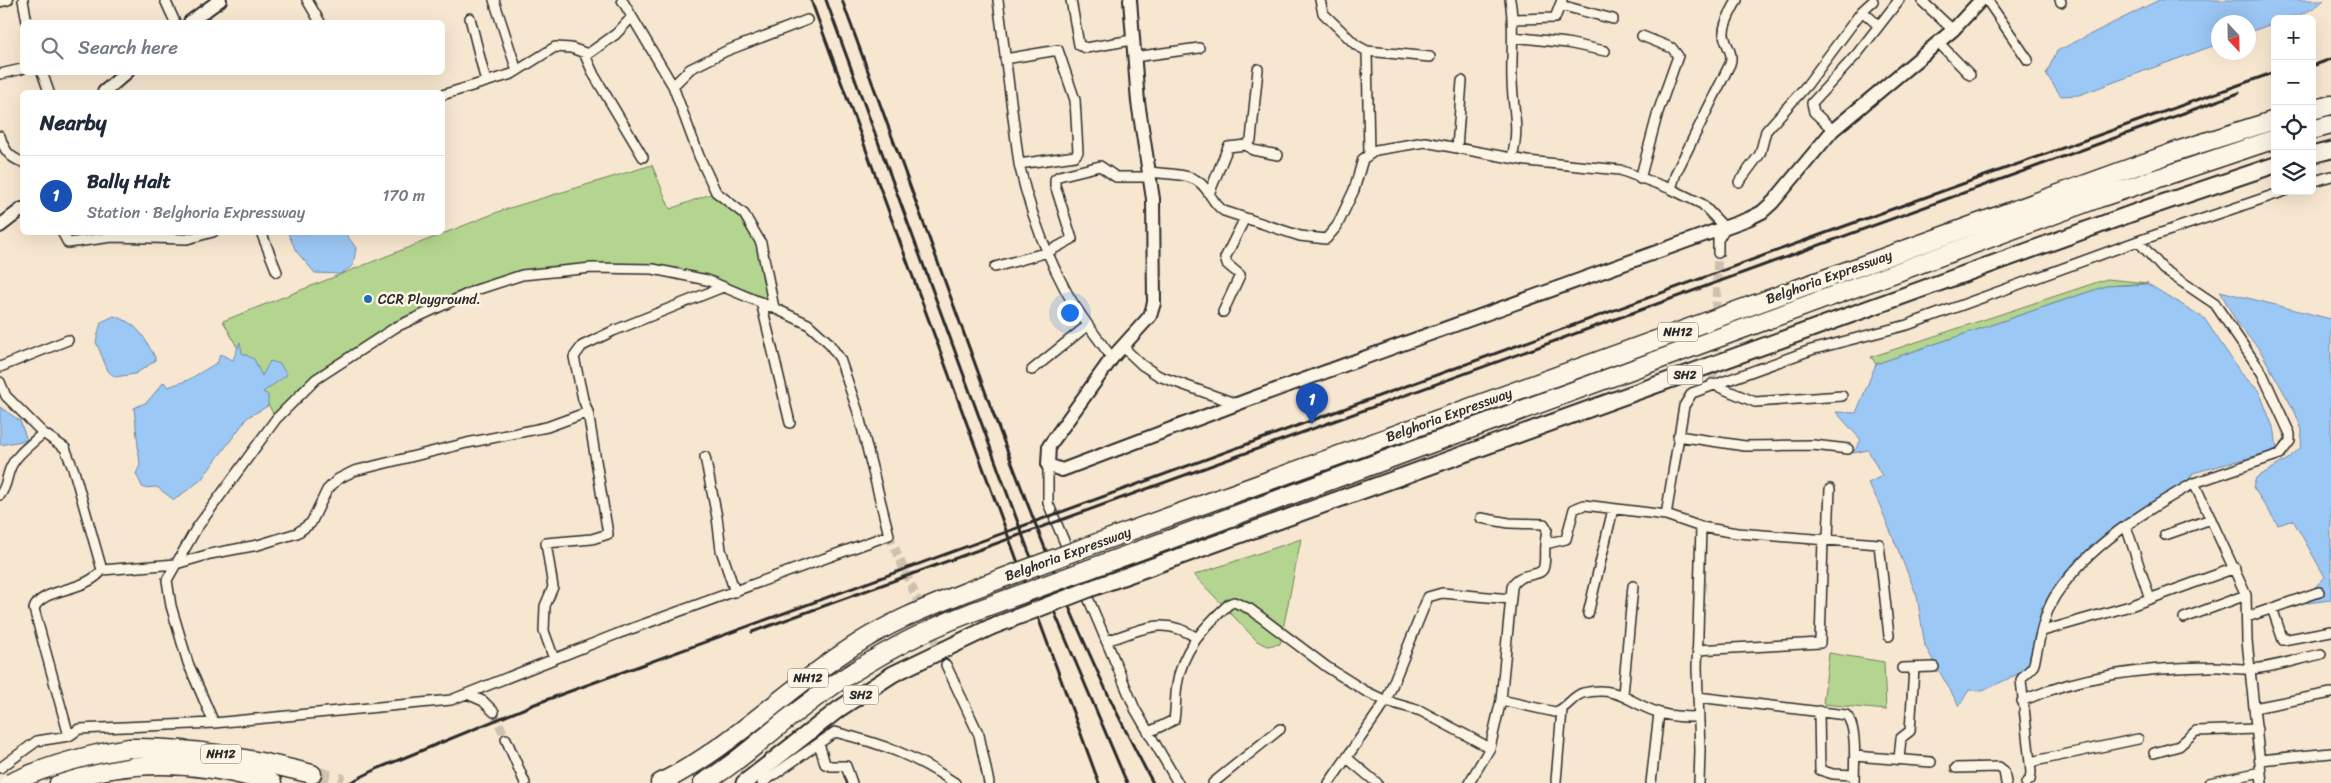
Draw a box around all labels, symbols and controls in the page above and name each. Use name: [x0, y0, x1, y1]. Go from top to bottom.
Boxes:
north arrow: [2211, 15, 2256, 60]
map controls: [2271, 15, 2316, 195]
button: +: [2271, 15, 2316, 60]
search box: [20, 20, 445, 75]
text: Search here: [78, 31, 178, 64]
icon: search: [38, 34, 66, 62]
button: −: [2271, 60, 2316, 105]
text: Nearby: [40, 104, 106, 142]
button: locate: [2271, 105, 2316, 150]
button: layers: [2271, 150, 2316, 195]
text: Bally Halt: [87, 165, 171, 198]
text: 1: [53, 181, 59, 210]
text: 170 m: [382, 181, 425, 210]
text: Station · Belghoria Expressway: [87, 198, 305, 227]
street label: Belghoria Expressway: [1762, 242, 1897, 312]
place label: CCR Playground.: [378, 287, 481, 312]
marker: CCR Playground.: [362, 293, 374, 305]
your location: [1057, 300, 1083, 326]
road number: NH12: [1658, 322, 1698, 342]
road number: SH2: [1668, 366, 1702, 384]
street label: Belghoria Expressway: [1382, 380, 1517, 450]
pin: 1: [1296, 383, 1328, 424]
street label: Belghoria Expressway: [1001, 519, 1136, 589]
road number: NH12: [788, 668, 828, 688]
road number: SH2: [844, 686, 878, 704]
road number: NH12: [201, 744, 241, 764]

